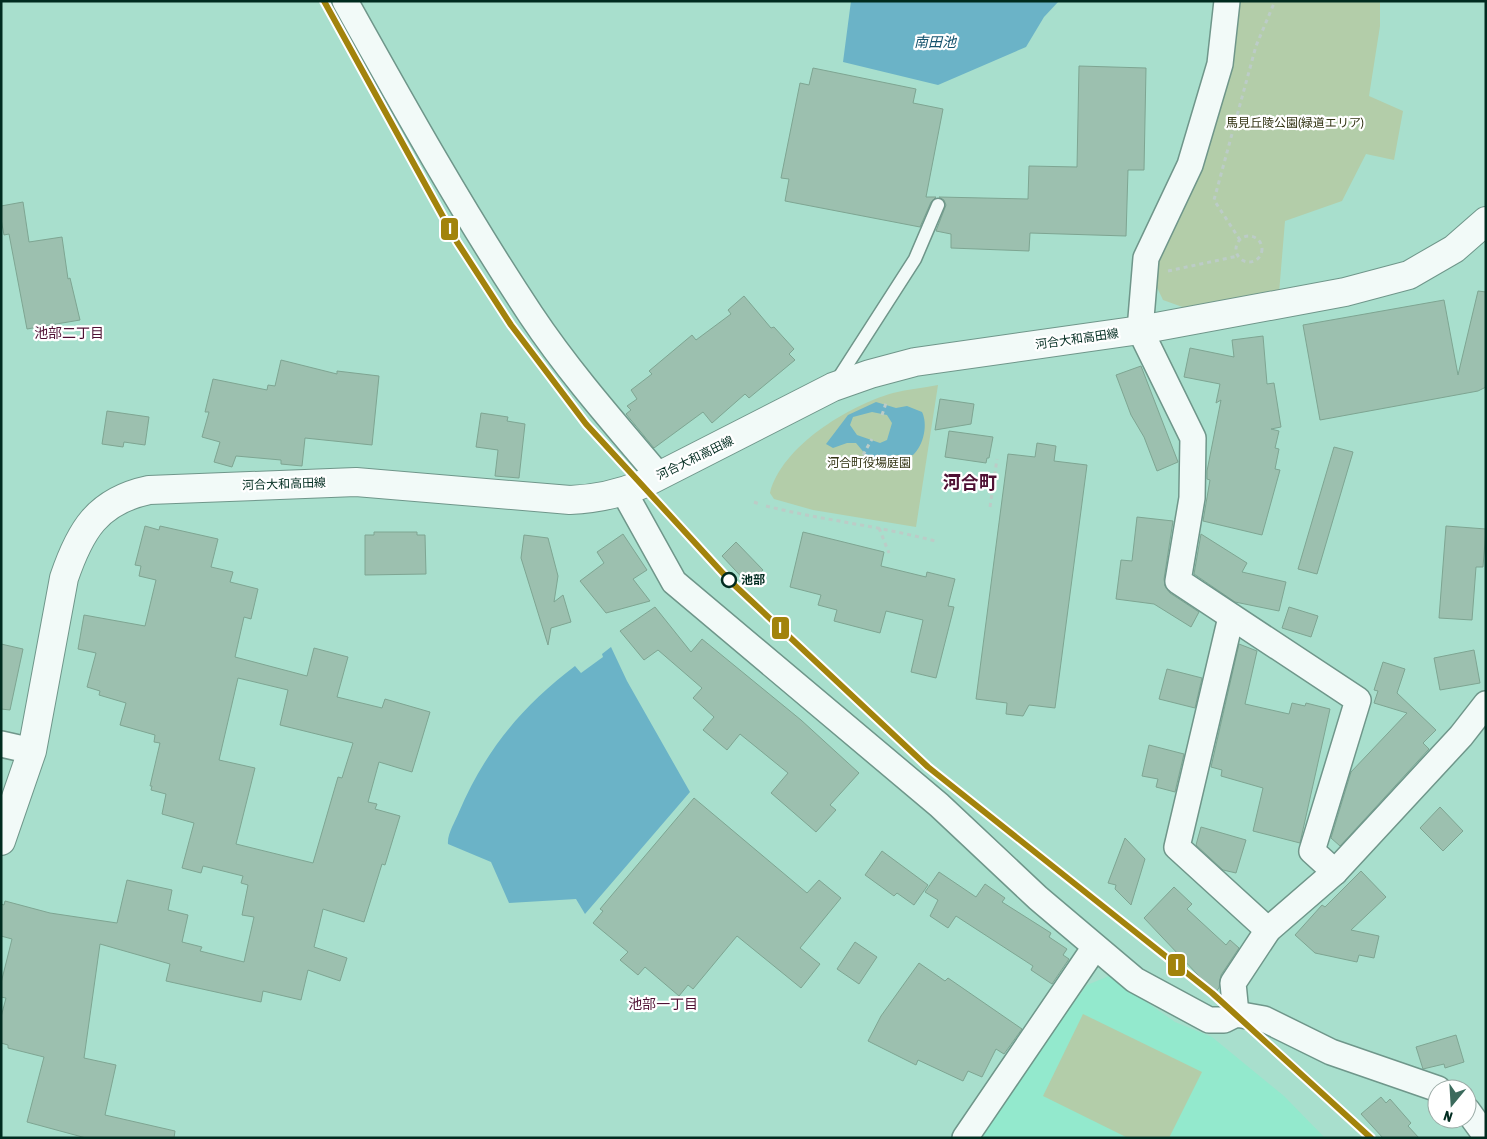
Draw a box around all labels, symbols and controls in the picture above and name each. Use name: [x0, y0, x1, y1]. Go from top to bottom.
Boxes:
water label: 南田池: [914, 34, 958, 50]
park label: 馬見丘陵公園(緑道エリア): [1226, 116, 1364, 130]
line badge: I: [440, 217, 459, 241]
text: I: [448, 221, 452, 237]
district label: 池部二丁目: [34, 325, 104, 341]
street label: 河合大和高田線: [1034, 326, 1120, 352]
street label: 河合大和高田線: [654, 433, 736, 483]
park label: 河合町役場庭園: [827, 456, 911, 470]
district label: 河合町: [943, 472, 997, 493]
street label: 河合大和高田線: [242, 476, 326, 492]
marker: 池部: [721, 572, 737, 588]
place label: 池部: [741, 573, 765, 587]
line badge: I: [771, 616, 790, 640]
text: I: [778, 620, 782, 636]
line badge: I: [1167, 953, 1186, 977]
text: I: [1175, 957, 1179, 973]
district label: 池部一丁目: [628, 996, 698, 1012]
north arrow: [1427, 1079, 1477, 1129]
text: N: [1442, 1107, 1454, 1125]

